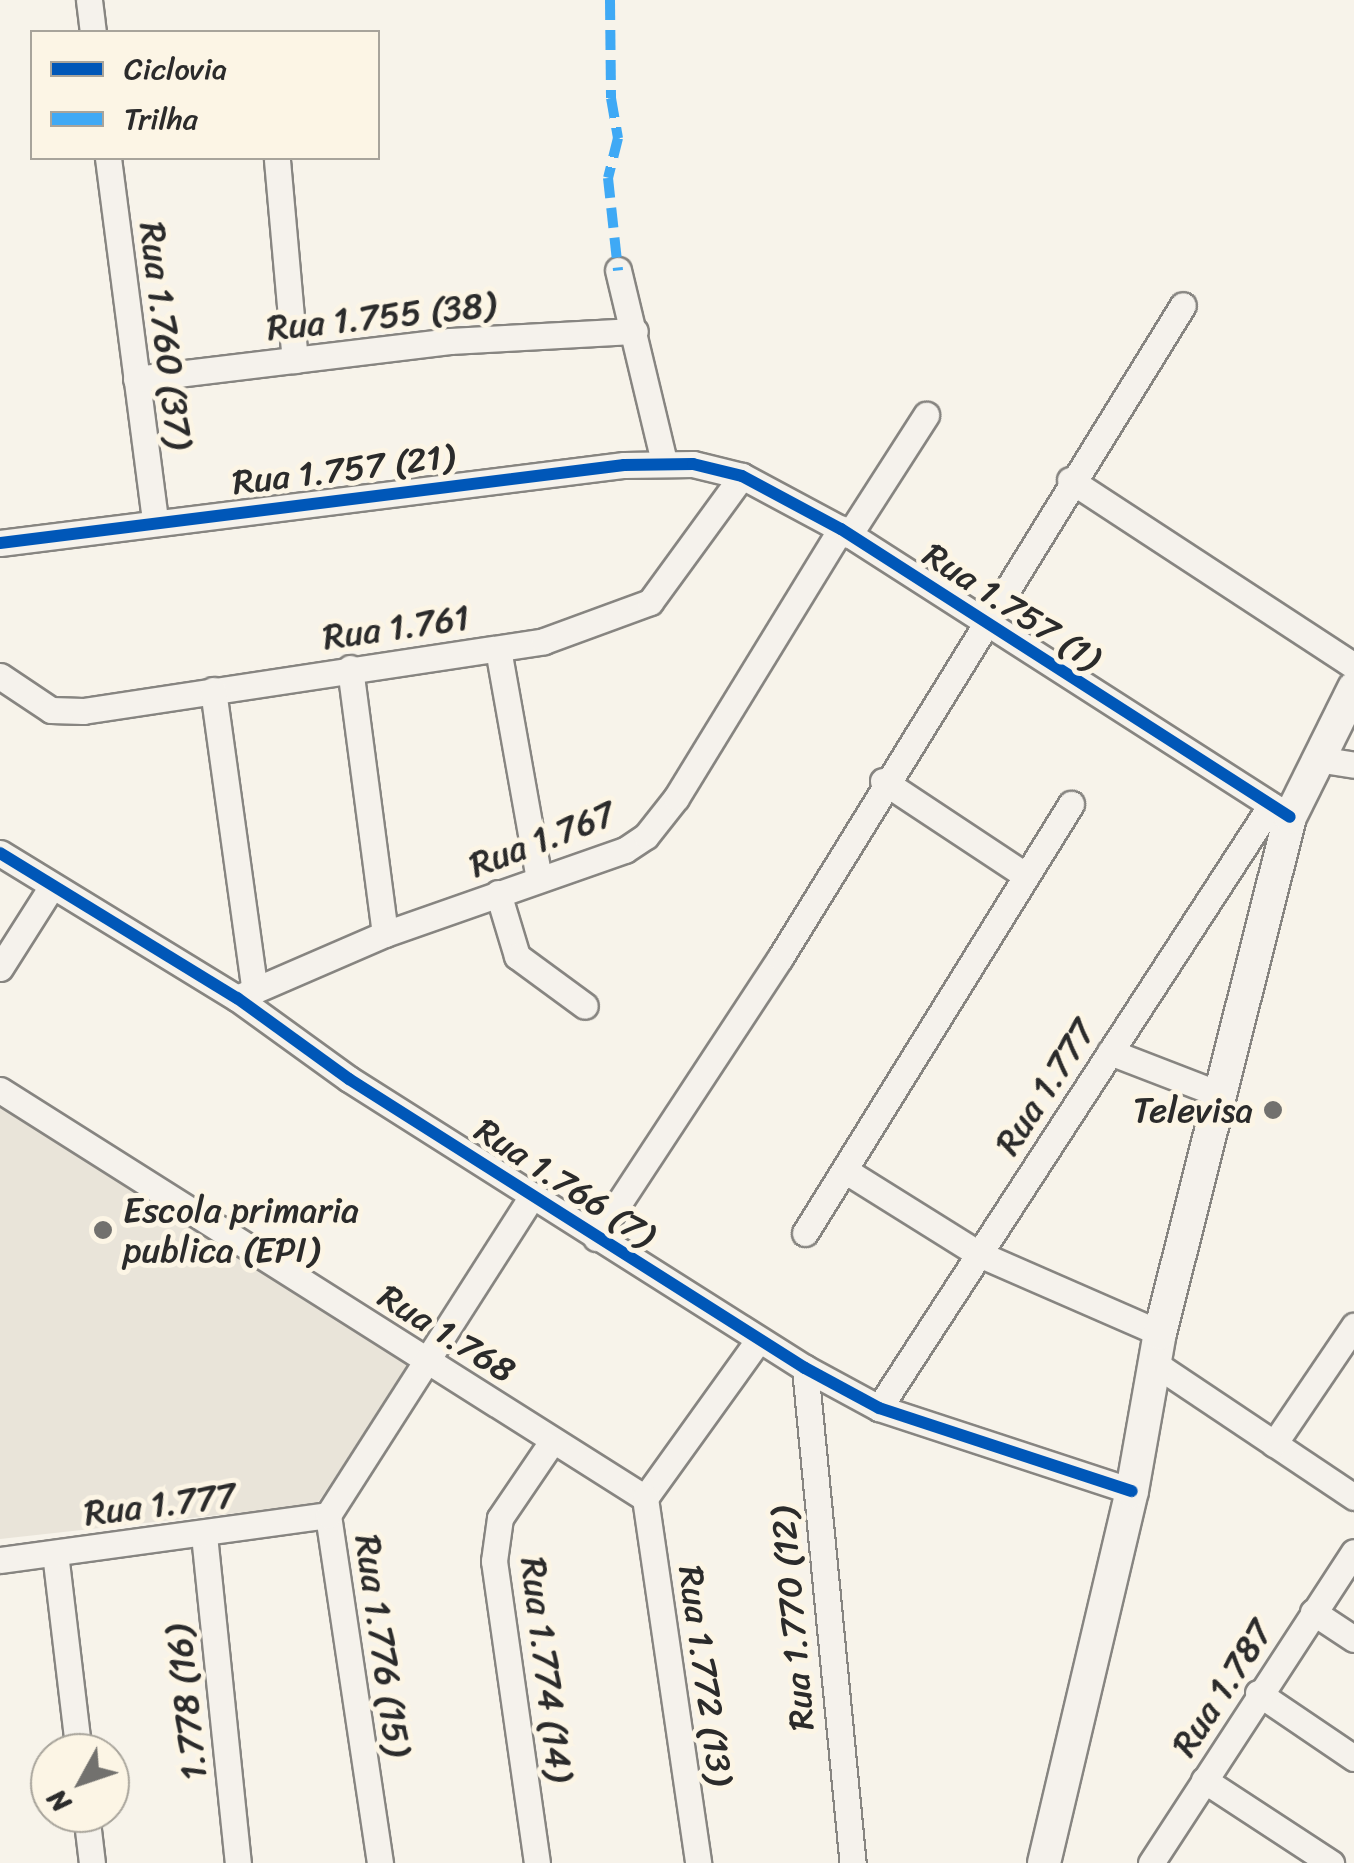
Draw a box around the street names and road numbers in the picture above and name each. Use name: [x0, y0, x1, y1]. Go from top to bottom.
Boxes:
street label: Rua 1.760 (37): [131, 220, 201, 450]
street label: Rua 1.755 (38): [265, 283, 497, 349]
street label: Rua 1.757 (21): [230, 435, 456, 503]
street label: Rua 1.757 (1): [916, 533, 1108, 679]
street label: Rua 1.761: [320, 596, 472, 658]
street label: Rua 1.767: [463, 792, 621, 886]
street label: Rua 1.777: [986, 1012, 1104, 1162]
street label: Rua 1.766 (7): [467, 1108, 663, 1256]
street label: Rua 1.768: [371, 1275, 523, 1391]
street label: Rua 1.777: [82, 1474, 238, 1534]
street label: Rua 1.770 (12): [761, 1506, 823, 1732]
street label: Rua 1.776 (15): [347, 1532, 419, 1758]
street label: Rua 1.774 (14): [512, 1555, 582, 1783]
street label: Rua 1.772 (13): [670, 1563, 742, 1787]
street label: Rua 1.787: [1163, 1612, 1281, 1764]
street label: 1.778 (16): [157, 1624, 215, 1782]

